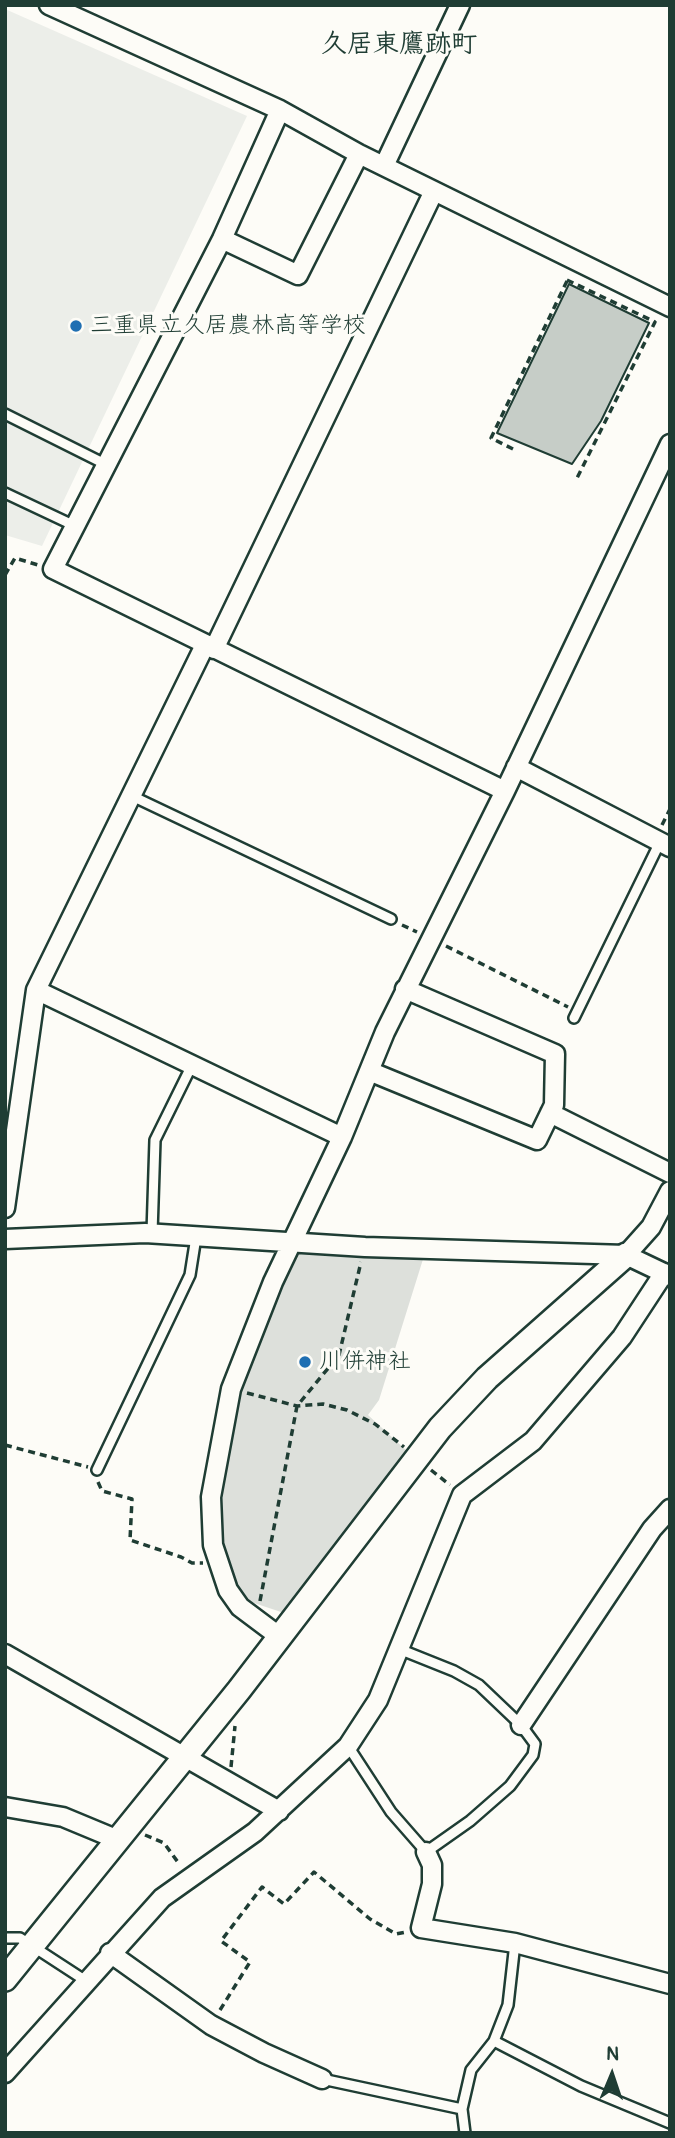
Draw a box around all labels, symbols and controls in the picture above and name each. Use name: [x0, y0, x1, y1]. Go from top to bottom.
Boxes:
district label: 久居東鷹跡町: [321, 29, 477, 61]
place label: 三重県立久居農林高等学校: [90, 312, 366, 340]
marker: 三重県立久居農林高等学校: [68, 318, 84, 334]
place label: 川併神社: [319, 1348, 411, 1376]
marker: 川併神社: [297, 1354, 313, 1370]
north arrow: [577, 2040, 647, 2110]
text: N: [606, 2042, 620, 2066]

